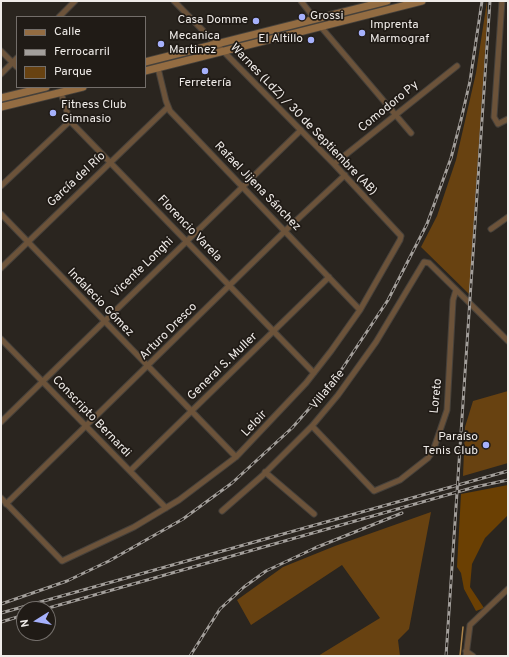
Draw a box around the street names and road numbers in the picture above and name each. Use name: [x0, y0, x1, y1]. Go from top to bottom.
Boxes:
street label: Warnes (LdZ) / 30 de Septiembre (AB): [226, 41, 380, 199]
street label: Comodoro Py: [356, 78, 422, 136]
street label: Rafael Jijena Sánchez: [211, 139, 303, 235]
street label: García del Río: [45, 149, 109, 211]
street label: Florencio Varela: [154, 193, 224, 265]
street label: Vicente Longhi: [109, 235, 177, 301]
street label: Indalecio Gómez: [64, 266, 136, 340]
street label: Arturo Dresco: [137, 300, 201, 364]
street label: General S. Muller: [185, 330, 261, 404]
street label: Villafañe: [308, 367, 348, 413]
street label: Conscripto Bernardi: [48, 373, 134, 461]
street label: Loreto: [428, 378, 446, 414]
street label: Leloir: [239, 408, 271, 440]

